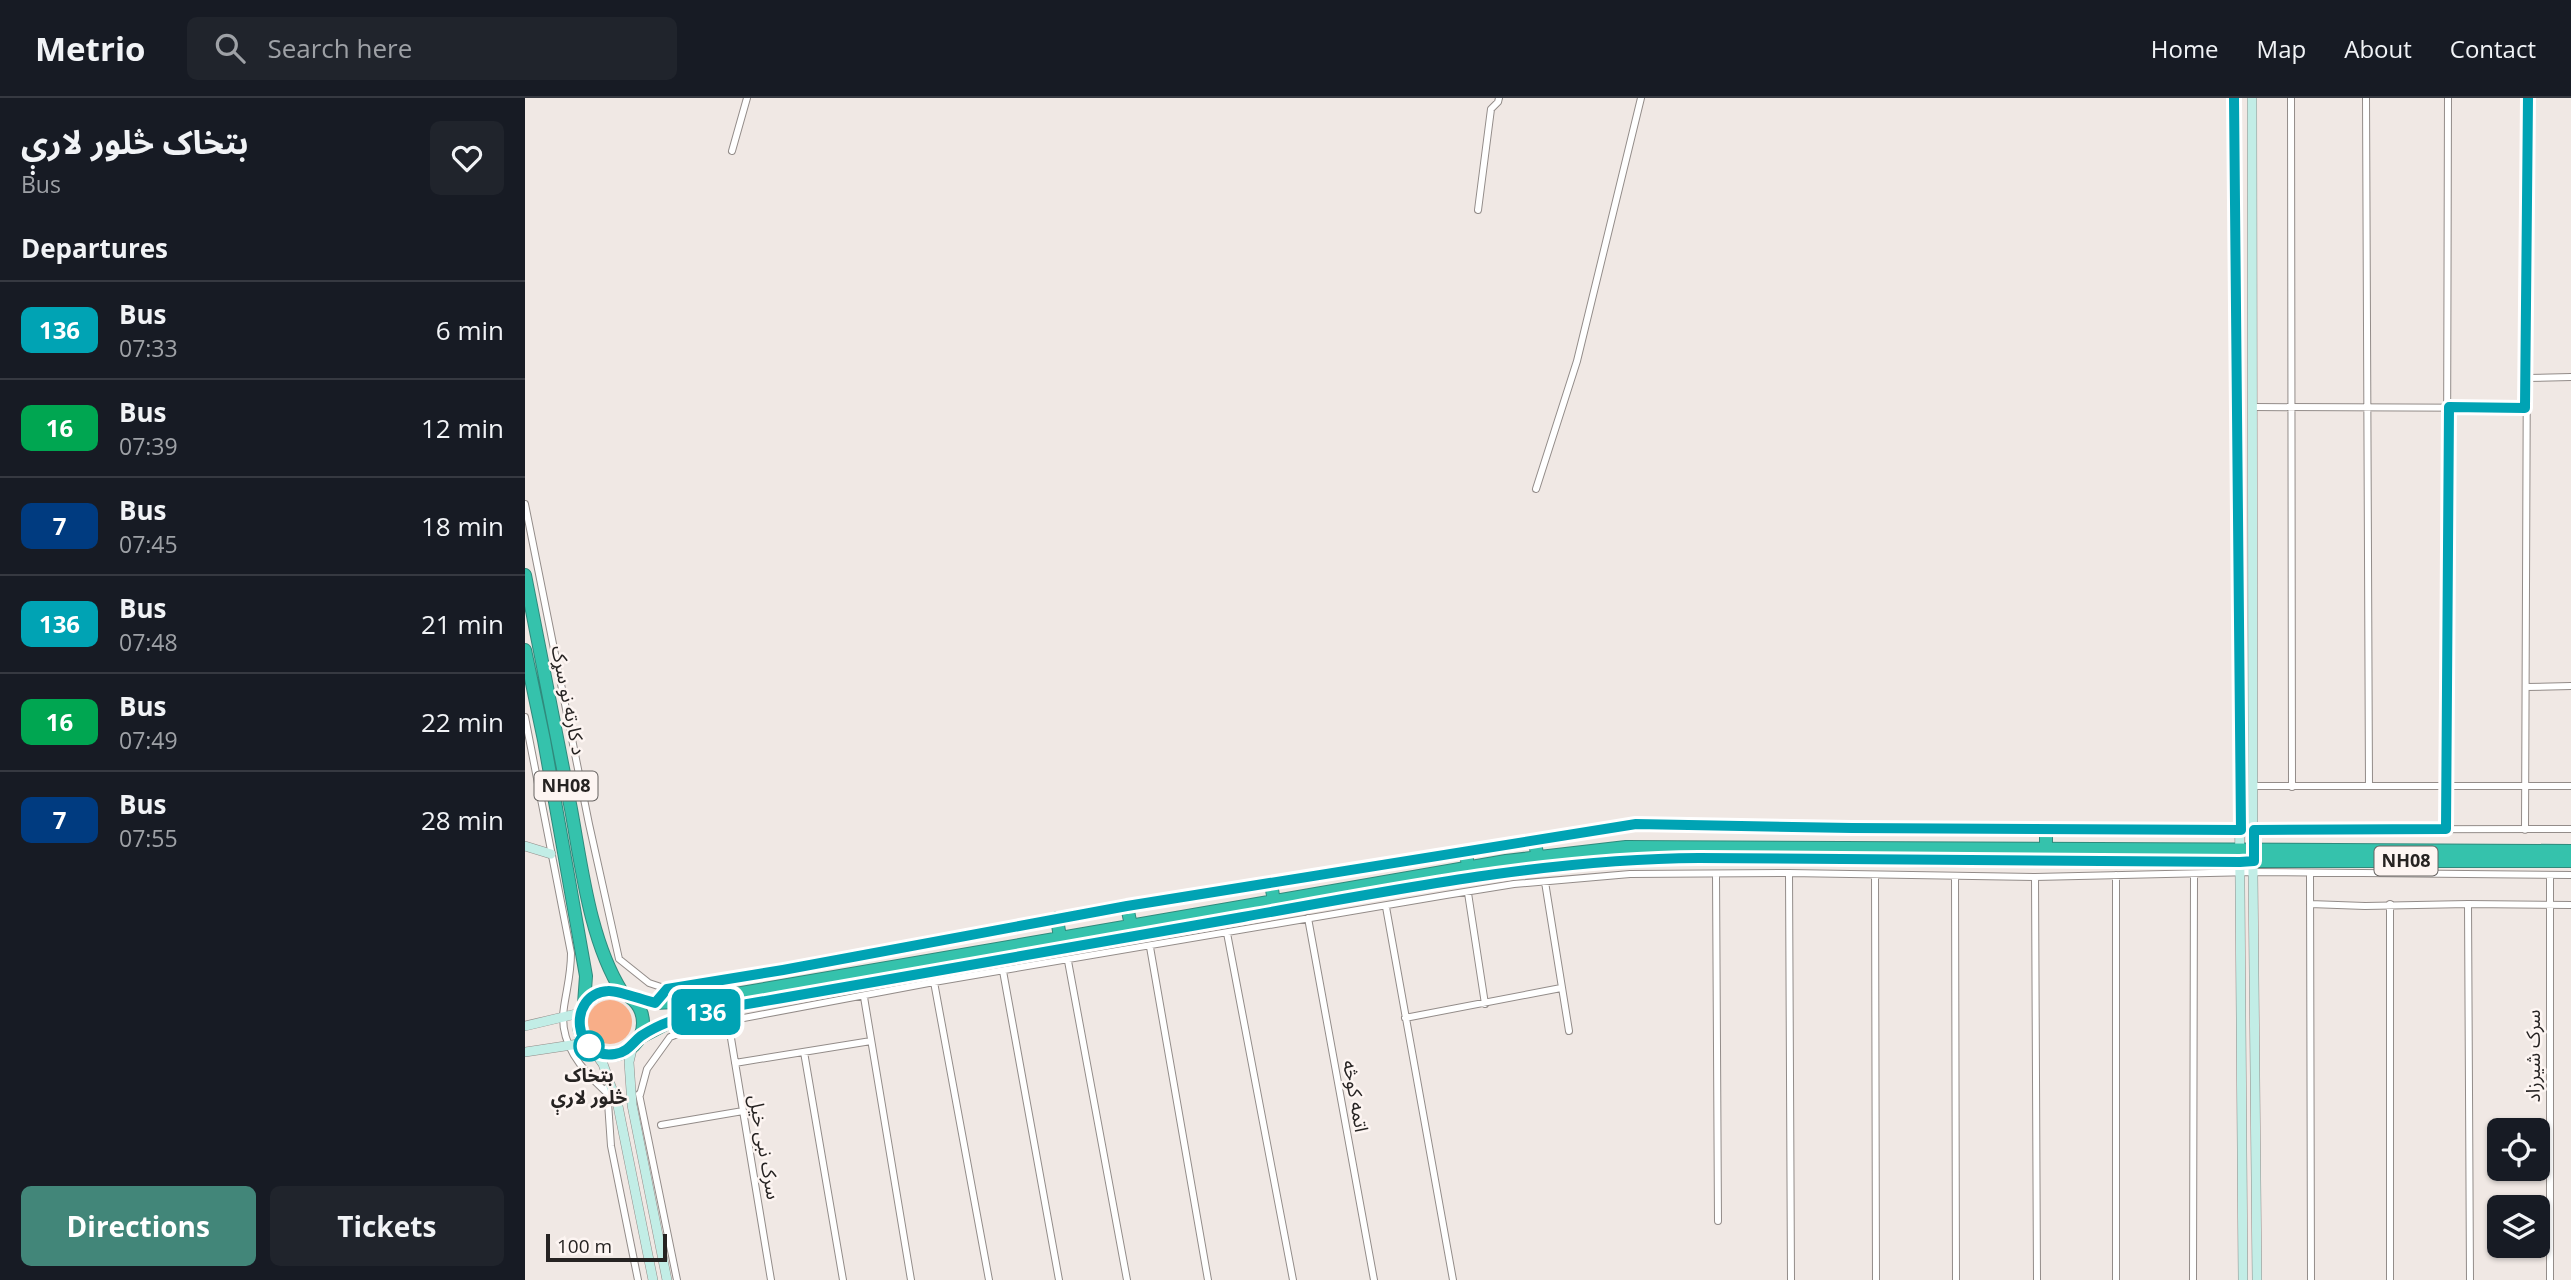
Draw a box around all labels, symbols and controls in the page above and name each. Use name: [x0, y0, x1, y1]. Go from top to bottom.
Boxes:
search box: [187, 17, 677, 80]
text: Metrio: [35, 26, 145, 71]
icon: search: [211, 29, 249, 67]
text: Search here: [267, 30, 412, 66]
text: Home: [2151, 32, 2219, 65]
text: Map: [2257, 32, 2306, 65]
text: About: [2344, 32, 2412, 65]
text: Contact: [2450, 32, 2536, 65]
text: بتخاک څلور لارې: [21, 119, 249, 164]
button: heart: [430, 121, 504, 195]
text: Bus: [21, 168, 61, 200]
text: Departures: [21, 230, 168, 266]
text: Bus: [119, 296, 166, 332]
text: 6 min: [436, 312, 504, 348]
text: 136: [39, 313, 80, 346]
text: 07:33: [119, 332, 178, 364]
text: Bus: [119, 394, 166, 430]
text: 12 min: [421, 410, 504, 446]
text: 16: [46, 411, 73, 444]
text: 07:39: [119, 430, 178, 462]
text: Bus: [119, 492, 166, 528]
text: 18 min: [421, 508, 504, 544]
text: 7: [53, 509, 66, 542]
text: 07:45: [119, 528, 178, 560]
text: Bus: [119, 590, 166, 626]
text: 21 min: [421, 606, 504, 642]
text: 136: [39, 607, 80, 640]
text: 07:48: [119, 626, 178, 658]
street label: د کارته نو سړک: [546, 643, 592, 757]
text: Bus: [119, 688, 166, 724]
text: 22 min: [421, 704, 504, 740]
text: 16: [46, 705, 73, 738]
text: 07:49: [119, 724, 178, 756]
road number: NH08: [534, 772, 597, 800]
text: Bus: [119, 786, 166, 822]
text: 28 min: [421, 802, 504, 838]
text: 7: [53, 803, 66, 836]
text: 07:55: [119, 822, 178, 854]
road number: NH08: [2375, 846, 2437, 876]
line badge: 136: [666, 989, 746, 1035]
text: 136: [685, 995, 727, 1028]
street label: سرک شیرزاد: [2520, 1010, 2546, 1102]
marker: بتخاک څلور لارې: [574, 1031, 604, 1061]
street label: اتمه کوڅه: [1337, 1058, 1375, 1134]
place label: بتخاک څلور لارې: [551, 1062, 627, 1115]
street label: سرک نبی خیل: [743, 1093, 787, 1201]
map controls: [2487, 1118, 2550, 1258]
button: locate: [2487, 1118, 2550, 1181]
button: Directions: [21, 1186, 256, 1266]
button: Tickets: [270, 1186, 504, 1266]
button: layers: [2487, 1195, 2550, 1258]
scale bar: [546, 1231, 667, 1263]
text: 100 m: [557, 1233, 612, 1259]

